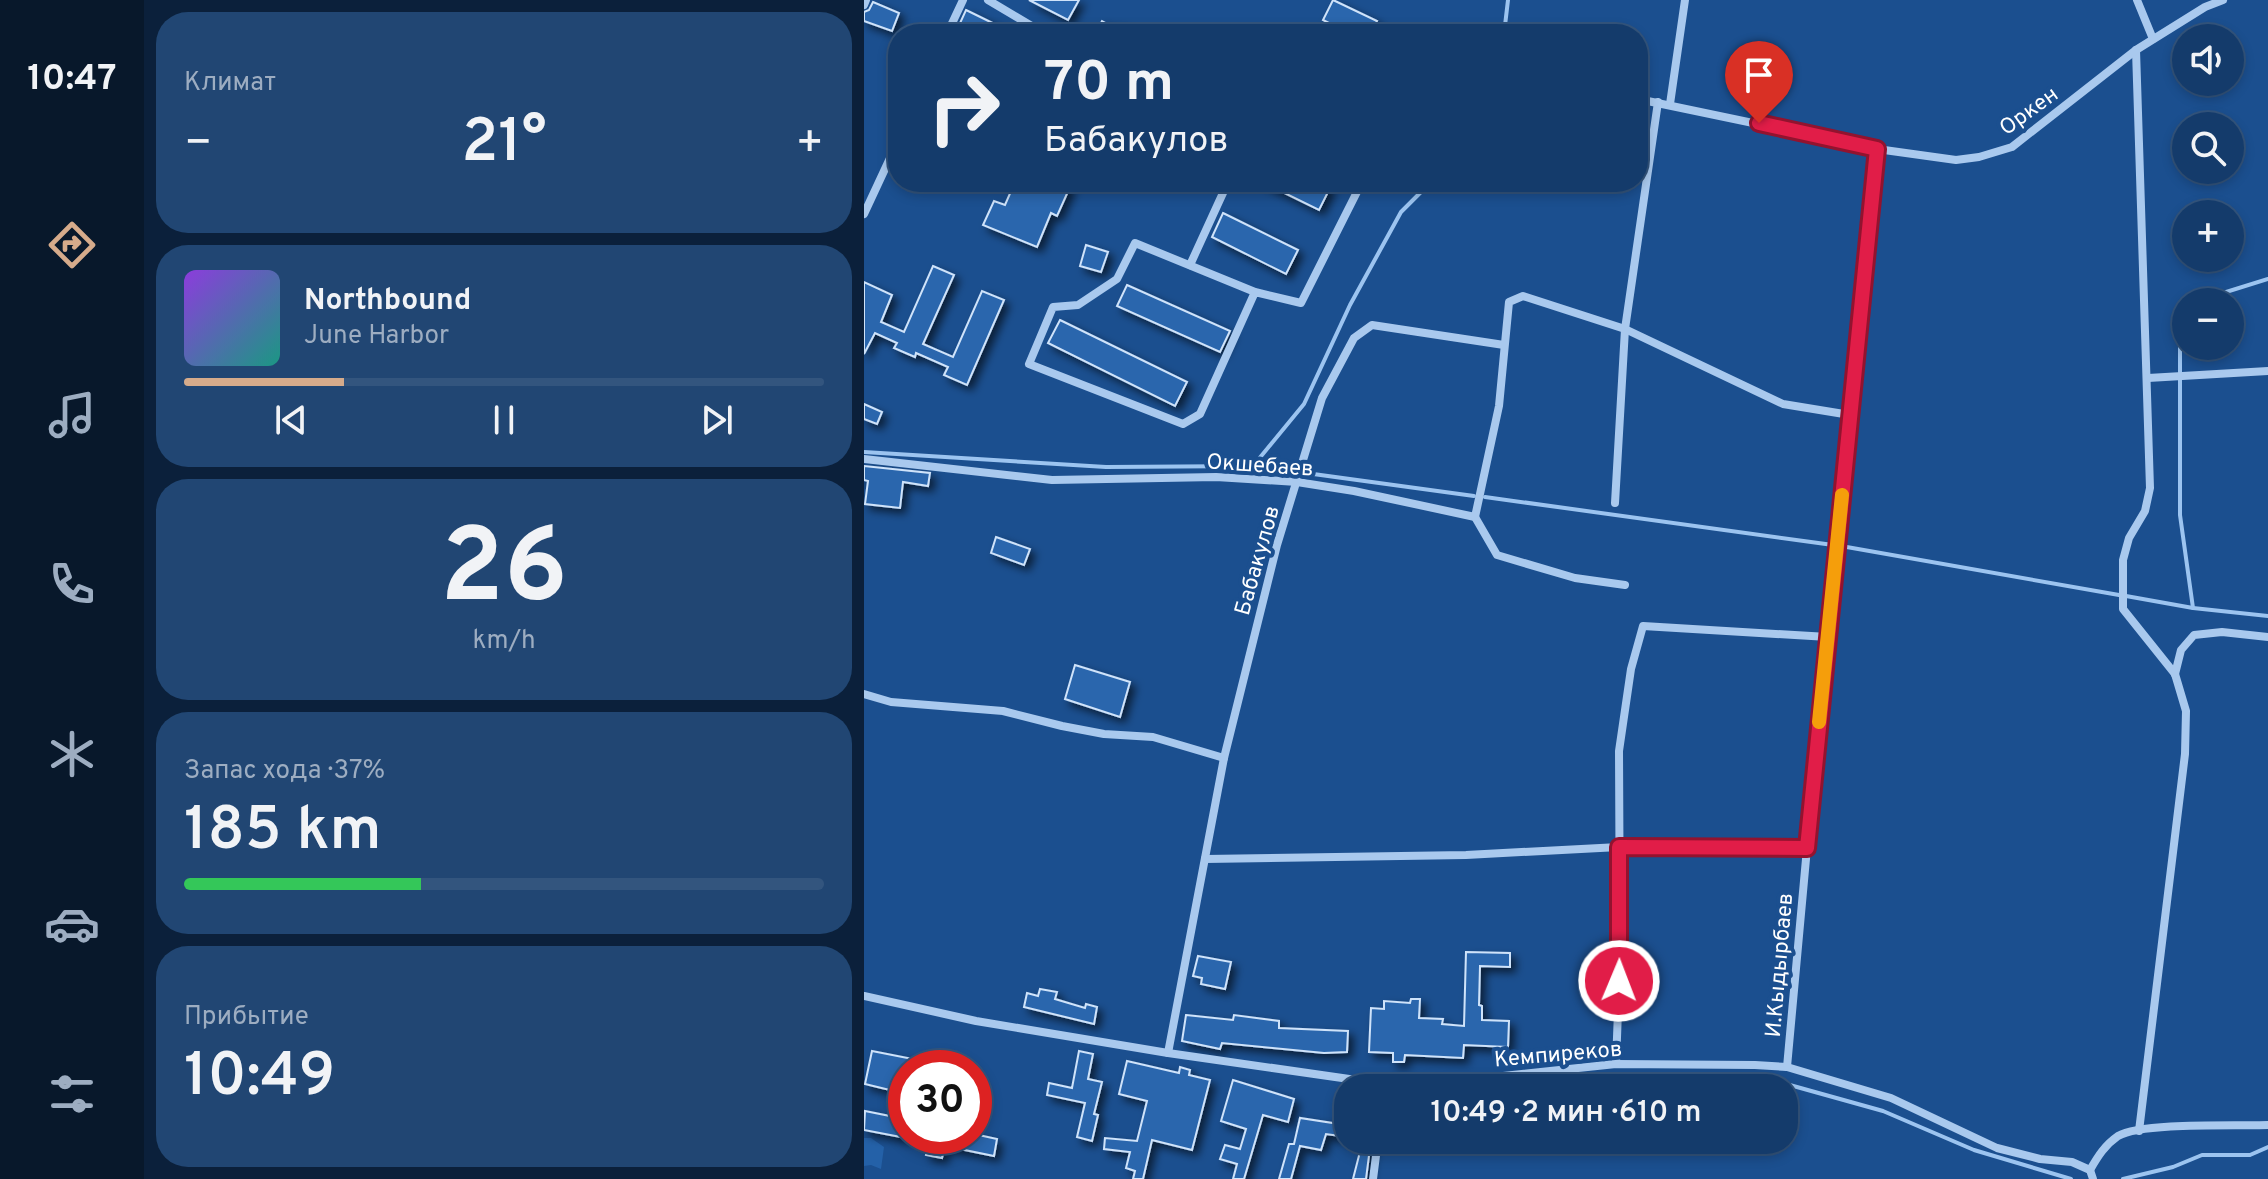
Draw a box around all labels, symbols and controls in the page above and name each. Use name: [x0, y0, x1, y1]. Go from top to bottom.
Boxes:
map controls: [2172, 24, 2244, 360]
button: sound: [2172, 24, 2244, 96]
pin: [1725, 41, 1793, 123]
text: 70 m: [1044, 50, 1174, 120]
icon: arrive: [1737, 53, 1781, 97]
icon: right: [912, 56, 1016, 160]
text: 10:47: [27, 57, 117, 103]
text: Климат: [184, 67, 276, 100]
street label: Оркен: [1995, 82, 2064, 142]
text: 21°: [462, 107, 547, 183]
button: search: [2172, 112, 2244, 184]
text: −: [184, 117, 212, 173]
text: +: [796, 117, 824, 173]
text: Бабакулов: [1044, 119, 1229, 165]
button: +: [2172, 200, 2244, 272]
icon: directions: [44, 217, 100, 273]
text: Northbound: [304, 283, 471, 320]
button: −: [2172, 288, 2244, 360]
text: June Harbor: [304, 320, 449, 353]
icon: music: [44, 387, 100, 443]
icon: previous: [269, 398, 313, 442]
icon: pause: [482, 398, 526, 442]
icon: next: [695, 398, 739, 442]
street label: Окшебаев: [1205, 449, 1314, 484]
street label: Бабакулов: [1230, 503, 1287, 619]
text: 26: [440, 507, 568, 639]
icon: phone: [44, 556, 100, 612]
text: km/h: [472, 625, 536, 658]
icon: climate: [44, 726, 100, 782]
text: Запас хода · 37%: [184, 755, 385, 788]
text: 185 km: [184, 795, 382, 871]
street label: И.Кыдырбаев: [1761, 892, 1800, 1039]
icon: car: [44, 896, 100, 952]
position arrow: [1577, 939, 1661, 1023]
text: Прибытие: [184, 1001, 309, 1034]
street label: Кемпиреков: [1493, 1036, 1623, 1075]
text: 10:49: [184, 1041, 335, 1117]
speed limit sign: 30: [888, 1050, 992, 1154]
icon: filters: [44, 1066, 100, 1122]
text: 10:49 · 2 мин · 610 m: [1430, 1095, 1702, 1132]

